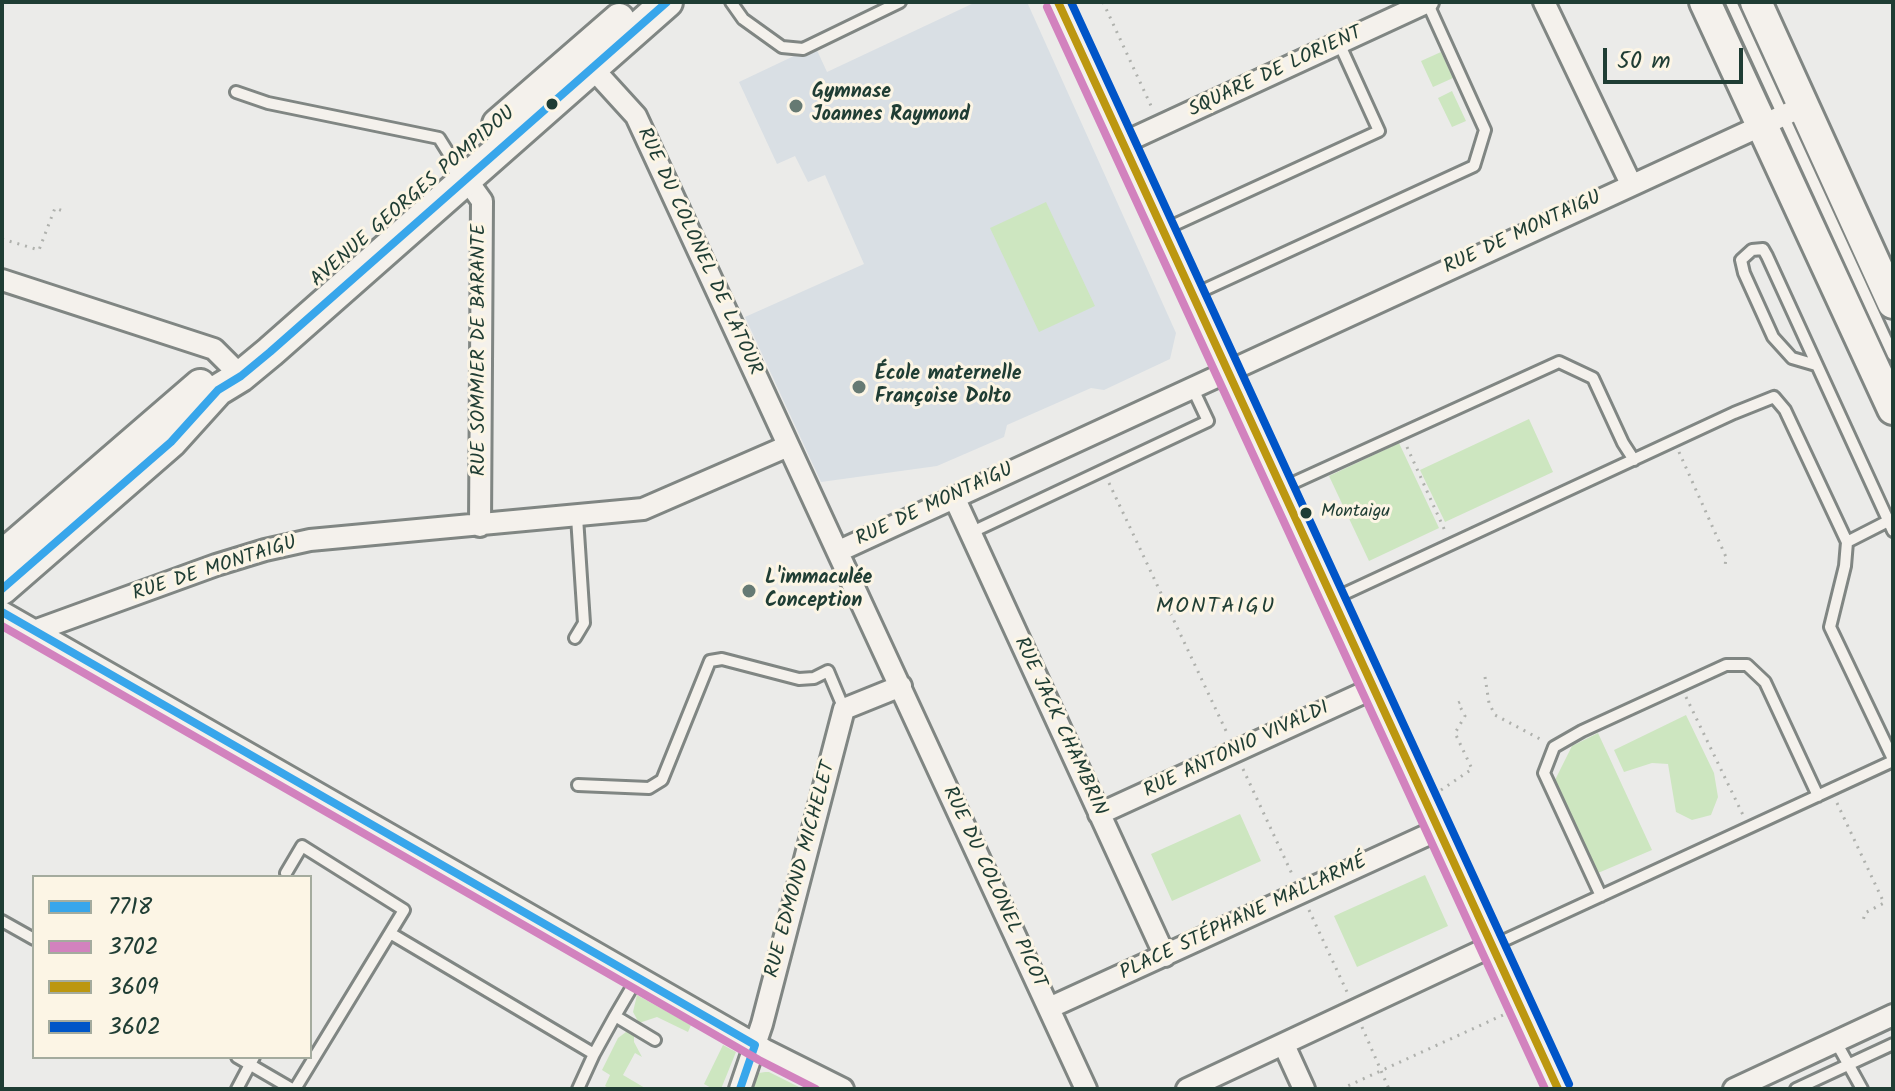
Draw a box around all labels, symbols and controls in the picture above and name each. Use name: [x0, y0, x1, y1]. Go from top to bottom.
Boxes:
street label: SQUARE DE LORIENT: [1185, 22, 1367, 124]
scale bar: [1607, 32, 1747, 82]
text: 50 m: [1617, 42, 1671, 81]
place label: Gymnase Joannes Raymond: [812, 82, 970, 129]
unlabelled marker: [544, 96, 560, 112]
marker: Gymnase Joannes Raymond: [787, 97, 805, 115]
street label: AVENUE GEORGES POMPIDOU: [307, 103, 521, 293]
street label: RUE DU COLONEL DE LATOUR: [630, 125, 766, 379]
street label: RUE DE MONTAIGU: [1441, 187, 1605, 281]
street label: RUE SOMMIER DE BARANTE: [469, 224, 493, 476]
place label: École maternelle Françoise Dolto: [875, 364, 1022, 411]
marker: École maternelle Françoise Dolto: [850, 378, 868, 396]
street label: RUE DE MONTAIGU: [853, 459, 1017, 553]
place label: Montaigu: [1321, 502, 1390, 524]
marker: Montaigu: [1298, 505, 1314, 521]
street label: RUE DE MONTAIGU: [130, 532, 300, 608]
place label: L'immaculée Conception: [765, 568, 872, 615]
marker: L'immaculée Conception: [740, 582, 758, 600]
district label: MONTAIGU: [1156, 595, 1276, 621]
street label: RUE JACK CHAMBRIN: [1007, 634, 1111, 820]
street label: RUE ANTONIO VIVALDI: [1141, 698, 1333, 804]
street label: RUE EDMOND MICHELET: [762, 759, 842, 981]
street label: RUE DU COLONEL PICOT: [936, 783, 1050, 993]
street label: PLACE STÉPHANE MALLARMÉ: [1117, 851, 1371, 987]
legend: [32, 875, 312, 1059]
text: 7718: [108, 888, 152, 927]
text: 3702: [108, 928, 159, 967]
text: 3609: [108, 968, 159, 1007]
text: 3602: [108, 1008, 161, 1047]

